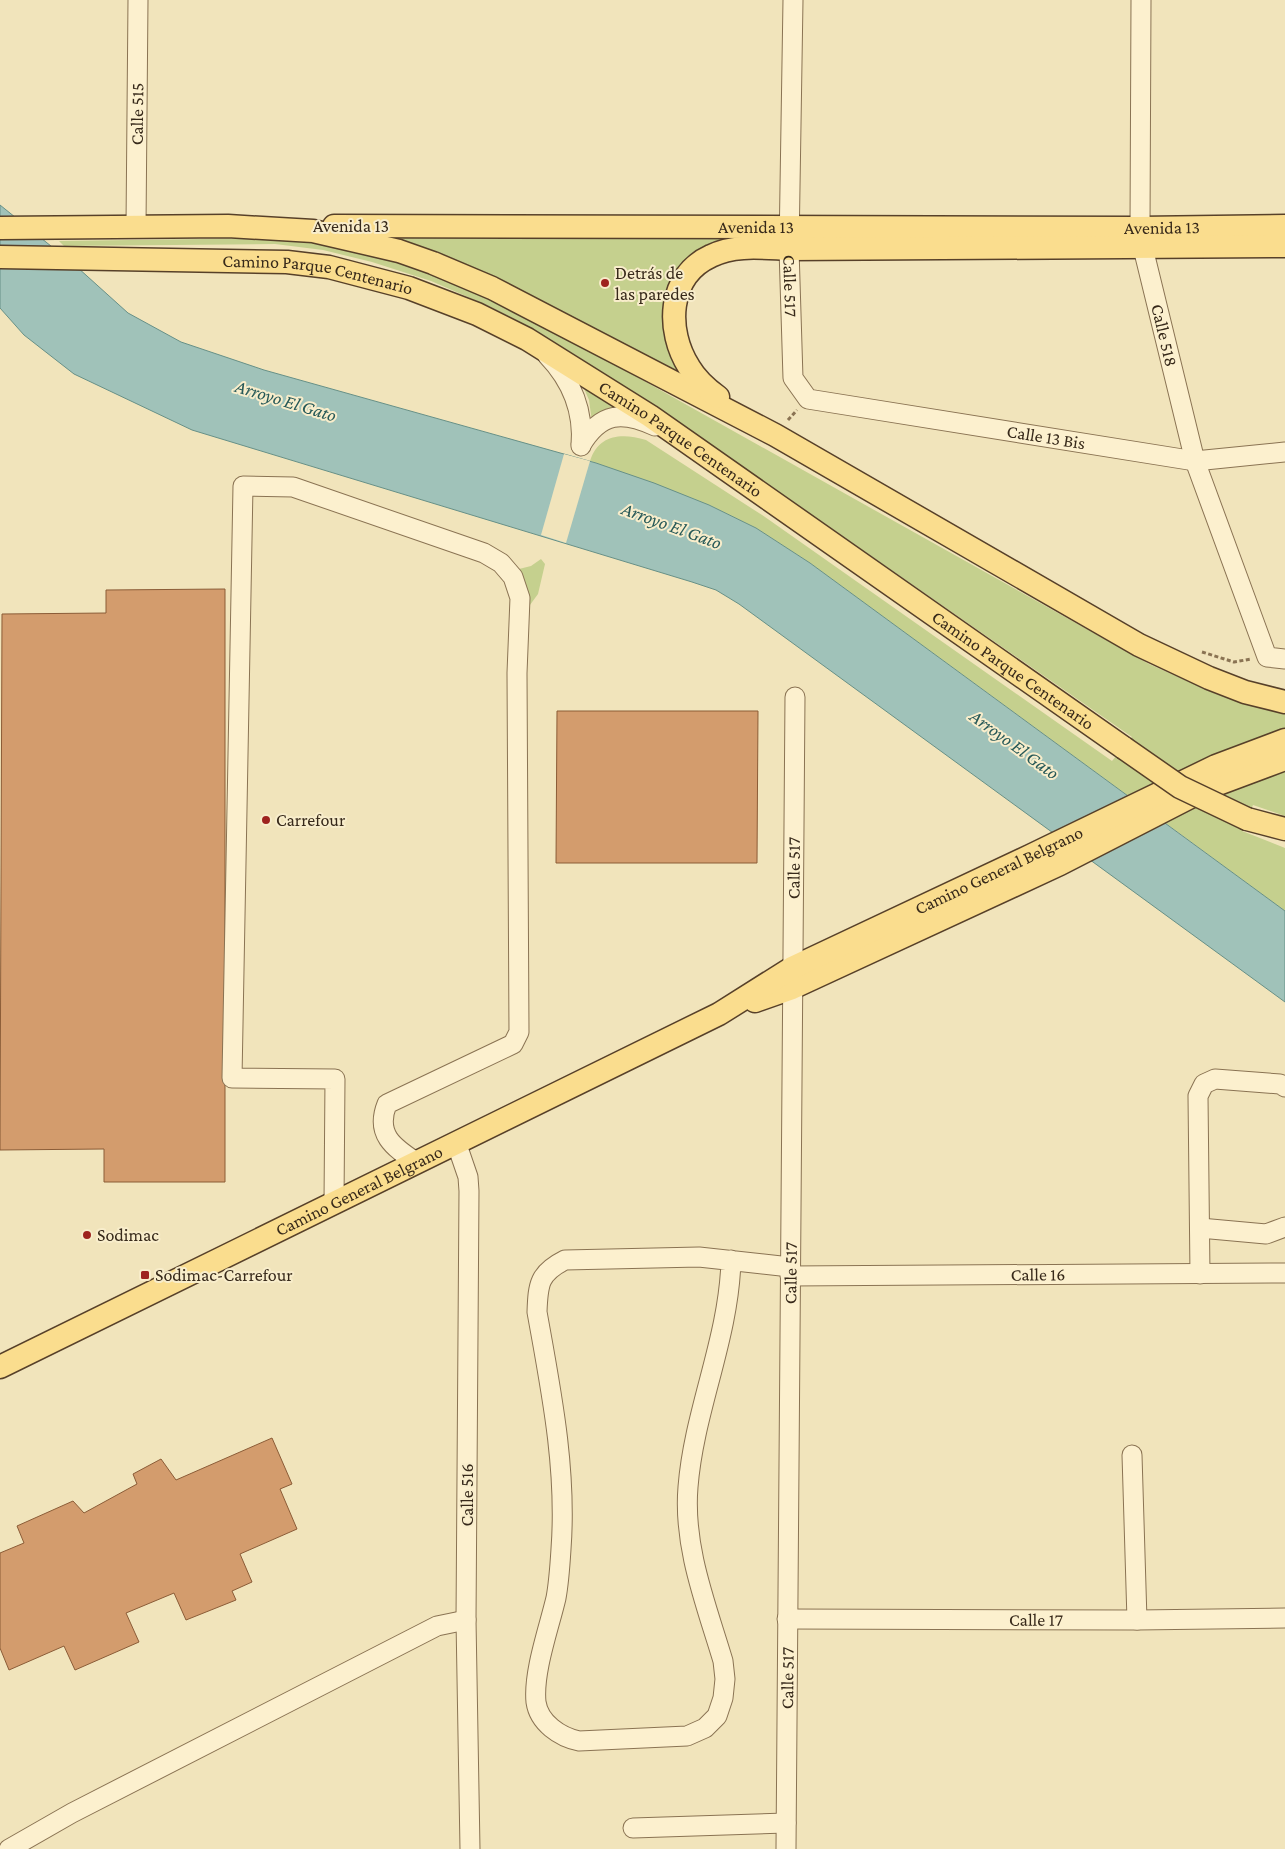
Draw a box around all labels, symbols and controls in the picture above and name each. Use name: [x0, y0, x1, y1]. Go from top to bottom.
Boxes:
street label: Calle 515: [127, 83, 147, 145]
street label: Avenida 13: [313, 216, 389, 236]
street label: Avenida 13: [718, 217, 794, 237]
street label: Avenida 13: [1124, 217, 1200, 238]
street label: Camino Parque Centenario: [222, 251, 415, 299]
street label: Calle 517: [779, 254, 801, 317]
place label: Detrás de las paredes: [615, 263, 695, 304]
marker: Detrás de las paredes: [599, 277, 611, 289]
street label: Calle 518: [1147, 302, 1182, 369]
water label: Arroyo El Gato: [232, 375, 339, 426]
street label: Camino Parque Centenario: [595, 376, 766, 502]
street label: Calle 13 Bis: [1005, 421, 1087, 453]
water label: Arroyo El Gato: [618, 497, 725, 553]
street label: Camino Parque Centenario: [928, 607, 1098, 734]
water label: Arroyo El Gato: [965, 705, 1063, 784]
place label: Carrefour: [276, 810, 346, 830]
marker: Carrefour: [260, 814, 272, 826]
street label: Camino General Belgrano: [912, 822, 1086, 919]
street label: Calle 517: [783, 837, 804, 899]
street label: Camino General Belgrano: [272, 1141, 446, 1240]
place label: Sodimac: [97, 1225, 159, 1245]
marker: Sodimac: [81, 1229, 93, 1241]
street label: Calle 517: [780, 1242, 801, 1304]
street label: Calle 16: [1011, 1264, 1065, 1285]
place label: Sodimac-Carrefour: [155, 1265, 293, 1285]
marker: Sodimac-Carrefour: [139, 1269, 151, 1281]
street label: Calle 516: [457, 1463, 477, 1527]
street label: Calle 17: [1009, 1610, 1063, 1630]
street label: Calle 517: [777, 1647, 798, 1709]

